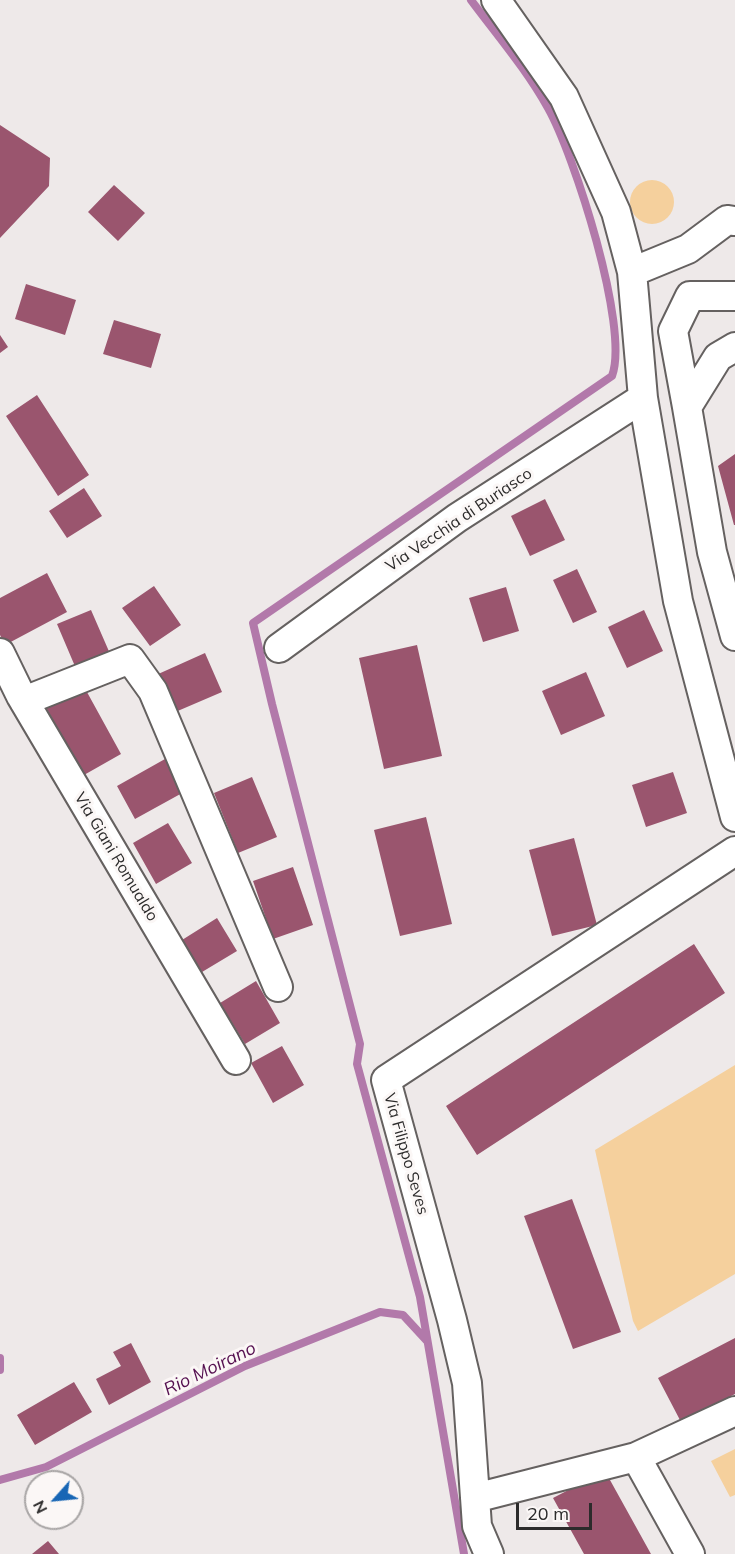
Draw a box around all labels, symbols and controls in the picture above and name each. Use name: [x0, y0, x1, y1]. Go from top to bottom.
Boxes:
street label: Via Vecchia di Buriasco: [382, 464, 536, 576]
street label: Via Giani Romualdo: [70, 789, 162, 925]
street label: Via Filippo Seves: [380, 1091, 432, 1217]
water label: Rio Moirano: [160, 1337, 260, 1401]
north arrow: [24, 1470, 84, 1530]
scale bar: [519, 1491, 596, 1529]
text: N: [28, 1497, 51, 1517]
text: 20 m: [527, 1502, 569, 1525]

